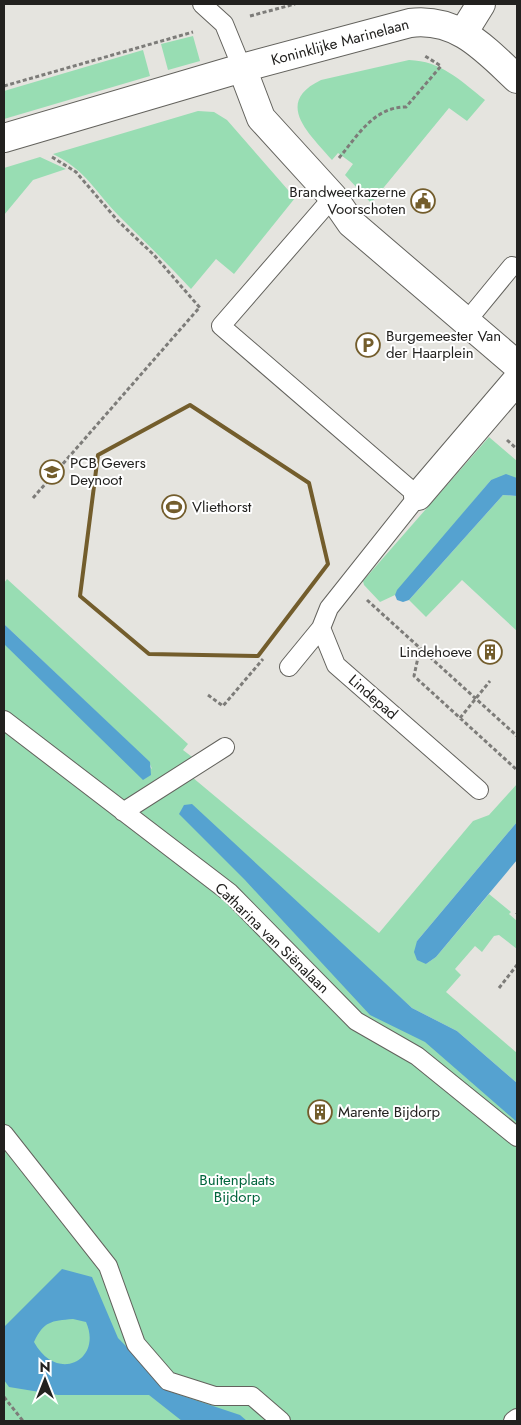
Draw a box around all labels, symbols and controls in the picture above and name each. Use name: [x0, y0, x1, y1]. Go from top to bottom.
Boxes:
street label: Koninklijke Marinelaan: [269, 13, 411, 71]
place label: Brandweerkazerne Voorschoten: [289, 181, 406, 220]
public building icon: Brandweerkazerne Voorschoten: [410, 188, 436, 214]
place label: Burgemeester Van der Haarplein: [386, 325, 501, 364]
parking icon: Burgemeester Van der Haarplein: [355, 332, 381, 358]
place label: PCB Gevers Deynoot: [70, 452, 146, 491]
school or university icon: PCB Gevers Deynoot: [39, 459, 65, 485]
sports icon: Vliethorst: [161, 494, 187, 520]
place label: Vliethorst: [192, 496, 252, 518]
building icon: Lindehoeve: [477, 639, 503, 665]
place label: Lindehoeve: [400, 641, 472, 663]
street label: Lindepad: [343, 669, 403, 725]
street label: Catharina van Siënalaan: [210, 877, 334, 999]
building icon: Marente Bijdorp: [307, 1099, 333, 1125]
place label: Marente Bijdorp: [338, 1101, 441, 1123]
park label: Buitenplaats Bijdorp: [199, 1169, 275, 1208]
north arrow: [20, 1355, 70, 1405]
text: N: [39, 1357, 51, 1377]

